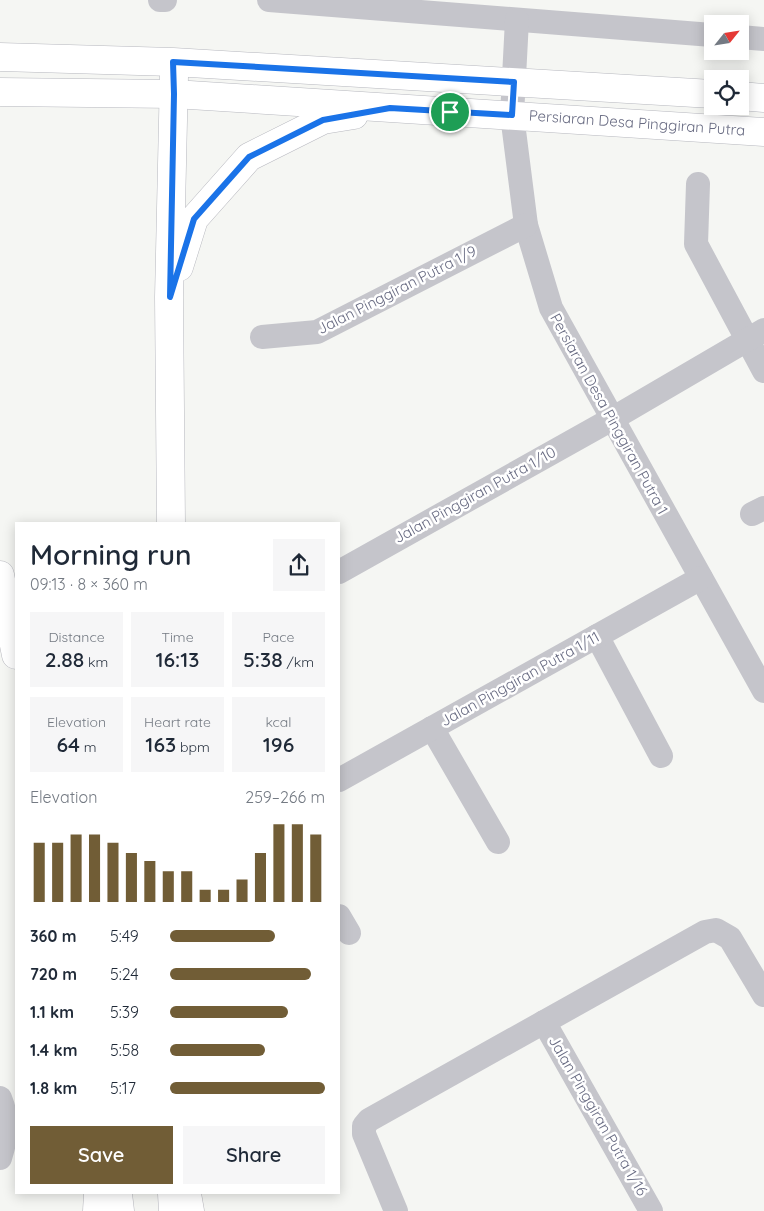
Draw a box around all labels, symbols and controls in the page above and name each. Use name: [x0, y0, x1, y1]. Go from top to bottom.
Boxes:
north arrow: [704, 15, 749, 60]
map controls: [704, 15, 749, 115]
button: locate: [704, 70, 749, 115]
pin: [429, 91, 471, 133]
icon: arrive: [436, 98, 464, 126]
street label: Persiaran Desa Pinggiran Putra: [528, 105, 746, 140]
street label: Jalan Pinggiran Putra 1/9: [314, 241, 480, 338]
street label: Persiaran Desa Pinggiran Putra 1: [546, 310, 673, 517]
street label: Jalan Pinggiran Putra 1/10: [390, 442, 559, 547]
text: Morning run: [30, 537, 191, 572]
button: share: [273, 539, 325, 591]
text: 09:13 · 8 × 360 m: [30, 574, 148, 594]
street label: Jalan Pinggiran Putra 1/11: [437, 627, 603, 730]
text: Distance: [48, 628, 105, 646]
text: Time: [161, 628, 194, 646]
text: Pace: [263, 628, 294, 646]
text: 2.88: [45, 646, 84, 672]
text: 16:13: [156, 646, 199, 672]
text: 5:38: [243, 646, 283, 672]
text: km: [84, 653, 108, 671]
text: /km: [283, 653, 314, 671]
text: Elevation: [47, 713, 106, 731]
text: Heart rate: [144, 713, 211, 731]
text: kcal: [265, 713, 292, 731]
text: 64: [56, 731, 80, 757]
text: 163: [145, 731, 176, 757]
text: 196: [263, 731, 294, 757]
text: m: [80, 738, 97, 756]
text: bpm: [176, 738, 210, 756]
text: Elevation: [30, 787, 97, 807]
text: 259–266 m: [245, 787, 325, 807]
text: 360 m: [30, 926, 77, 946]
text: 5:49: [110, 926, 139, 946]
text: 720 m: [30, 964, 77, 984]
text: 5:24: [110, 964, 139, 984]
text: 1.1 km: [30, 1002, 74, 1022]
text: 5:39: [110, 1002, 139, 1022]
street label: Jalan Pinggiran Putra 1/16: [545, 1032, 652, 1199]
text: 1.4 km: [30, 1040, 77, 1060]
text: 5:58: [110, 1040, 139, 1060]
text: 1.8 km: [30, 1078, 77, 1098]
text: 5:17: [110, 1078, 136, 1098]
button: Save: [30, 1126, 173, 1184]
button: Share: [183, 1126, 325, 1184]

